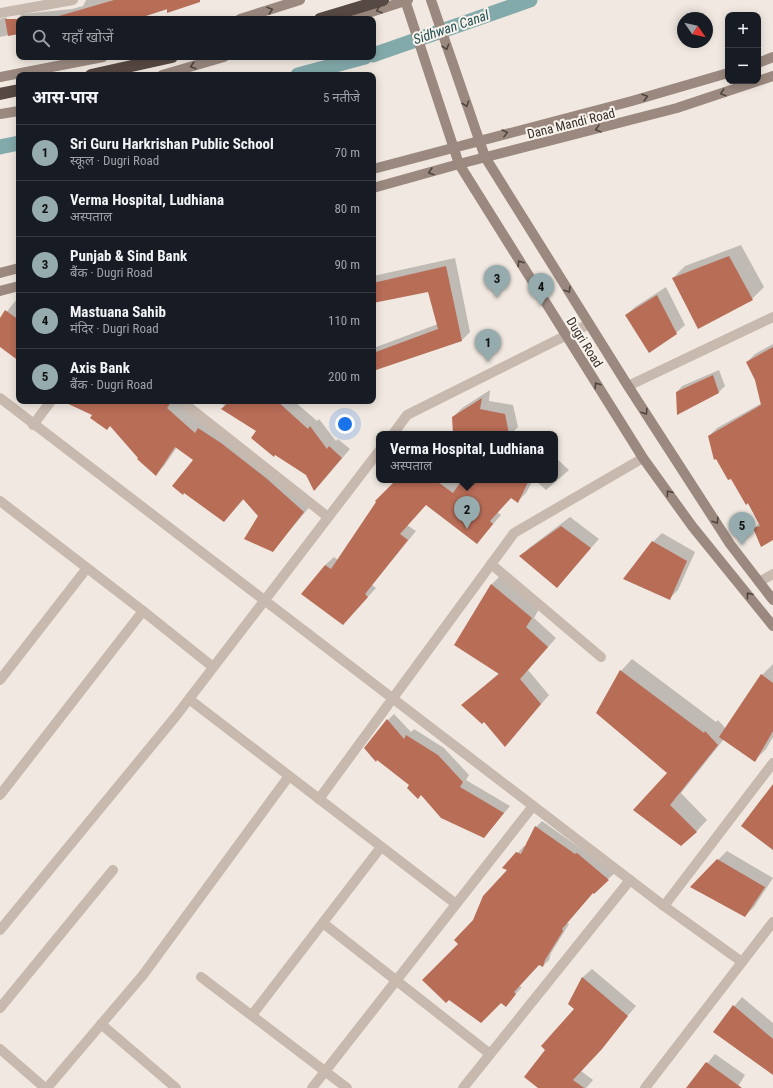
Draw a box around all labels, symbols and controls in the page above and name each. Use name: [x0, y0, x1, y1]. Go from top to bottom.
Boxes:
one-way arrow: [376, 5, 383, 13]
one-way arrow: [266, 6, 273, 14]
water label: Sidhwan Canal: [411, 6, 492, 47]
north arrow: [677, 12, 713, 48]
map controls: [725, 12, 761, 84]
button: +: [725, 12, 761, 48]
search box: [16, 16, 376, 60]
icon: search: [30, 27, 52, 49]
text: यहाँ खोजें: [62, 28, 113, 46]
one-way arrow: [442, 43, 450, 50]
button: −: [725, 48, 761, 84]
one-way arrow: [190, 61, 197, 70]
text: आस-पास: [32, 87, 98, 107]
one-way arrow: [720, 88, 727, 97]
text: 5 नतीजे: [323, 90, 360, 105]
one-way arrow: [641, 93, 648, 102]
one-way arrow: [461, 100, 470, 107]
street label: Dana Mandi Road: [526, 105, 617, 142]
one-way arrow: [595, 124, 602, 133]
one-way arrow: [502, 130, 509, 138]
text: Sri Guru Harkrishan Public School: [70, 135, 274, 153]
text: 1: [42, 145, 48, 160]
text: 70 m: [334, 145, 360, 160]
text: स्कूल · Dugri Road: [70, 153, 159, 168]
one-way arrow: [428, 167, 435, 176]
text: Verma Hospital, Ludhiana: [70, 191, 224, 209]
text: 2: [42, 201, 48, 216]
text: 80 m: [334, 201, 360, 216]
text: अस्पताल: [70, 209, 112, 224]
text: Punjab & Sind Bank: [70, 247, 187, 265]
text: 3: [42, 257, 48, 272]
text: 90 m: [334, 257, 360, 272]
one-way arrow: [518, 260, 525, 267]
text: बैंक · Dugri Road: [70, 265, 153, 280]
pin: 3: [484, 265, 510, 298]
pin: 4: [528, 273, 554, 306]
one-way arrow: [564, 286, 571, 293]
text: Mastuana Sahib: [70, 303, 166, 321]
text: 4: [42, 313, 48, 328]
text: 110 m: [328, 313, 360, 328]
street label: Dugri Road: [563, 314, 606, 370]
text: मंदिर · Dugri Road: [70, 321, 159, 336]
pin: 1: [475, 329, 501, 362]
text: Axis Bank: [70, 359, 130, 377]
text: 5: [42, 369, 48, 384]
text: 200 m: [328, 369, 360, 384]
text: बैंक · Dugri Road: [70, 377, 153, 392]
one-way arrow: [594, 382, 601, 389]
one-way arrow: [640, 408, 648, 415]
your location: [335, 414, 355, 434]
popup: [376, 431, 558, 483]
text: Verma Hospital, Ludhiana: [390, 440, 544, 458]
text: अस्पताल: [390, 458, 432, 473]
one-way arrow: [666, 491, 673, 498]
pin: 2: [454, 496, 480, 529]
pin: 5: [729, 512, 755, 545]
one-way arrow: [711, 517, 718, 524]
one-way arrow: [747, 593, 754, 600]

